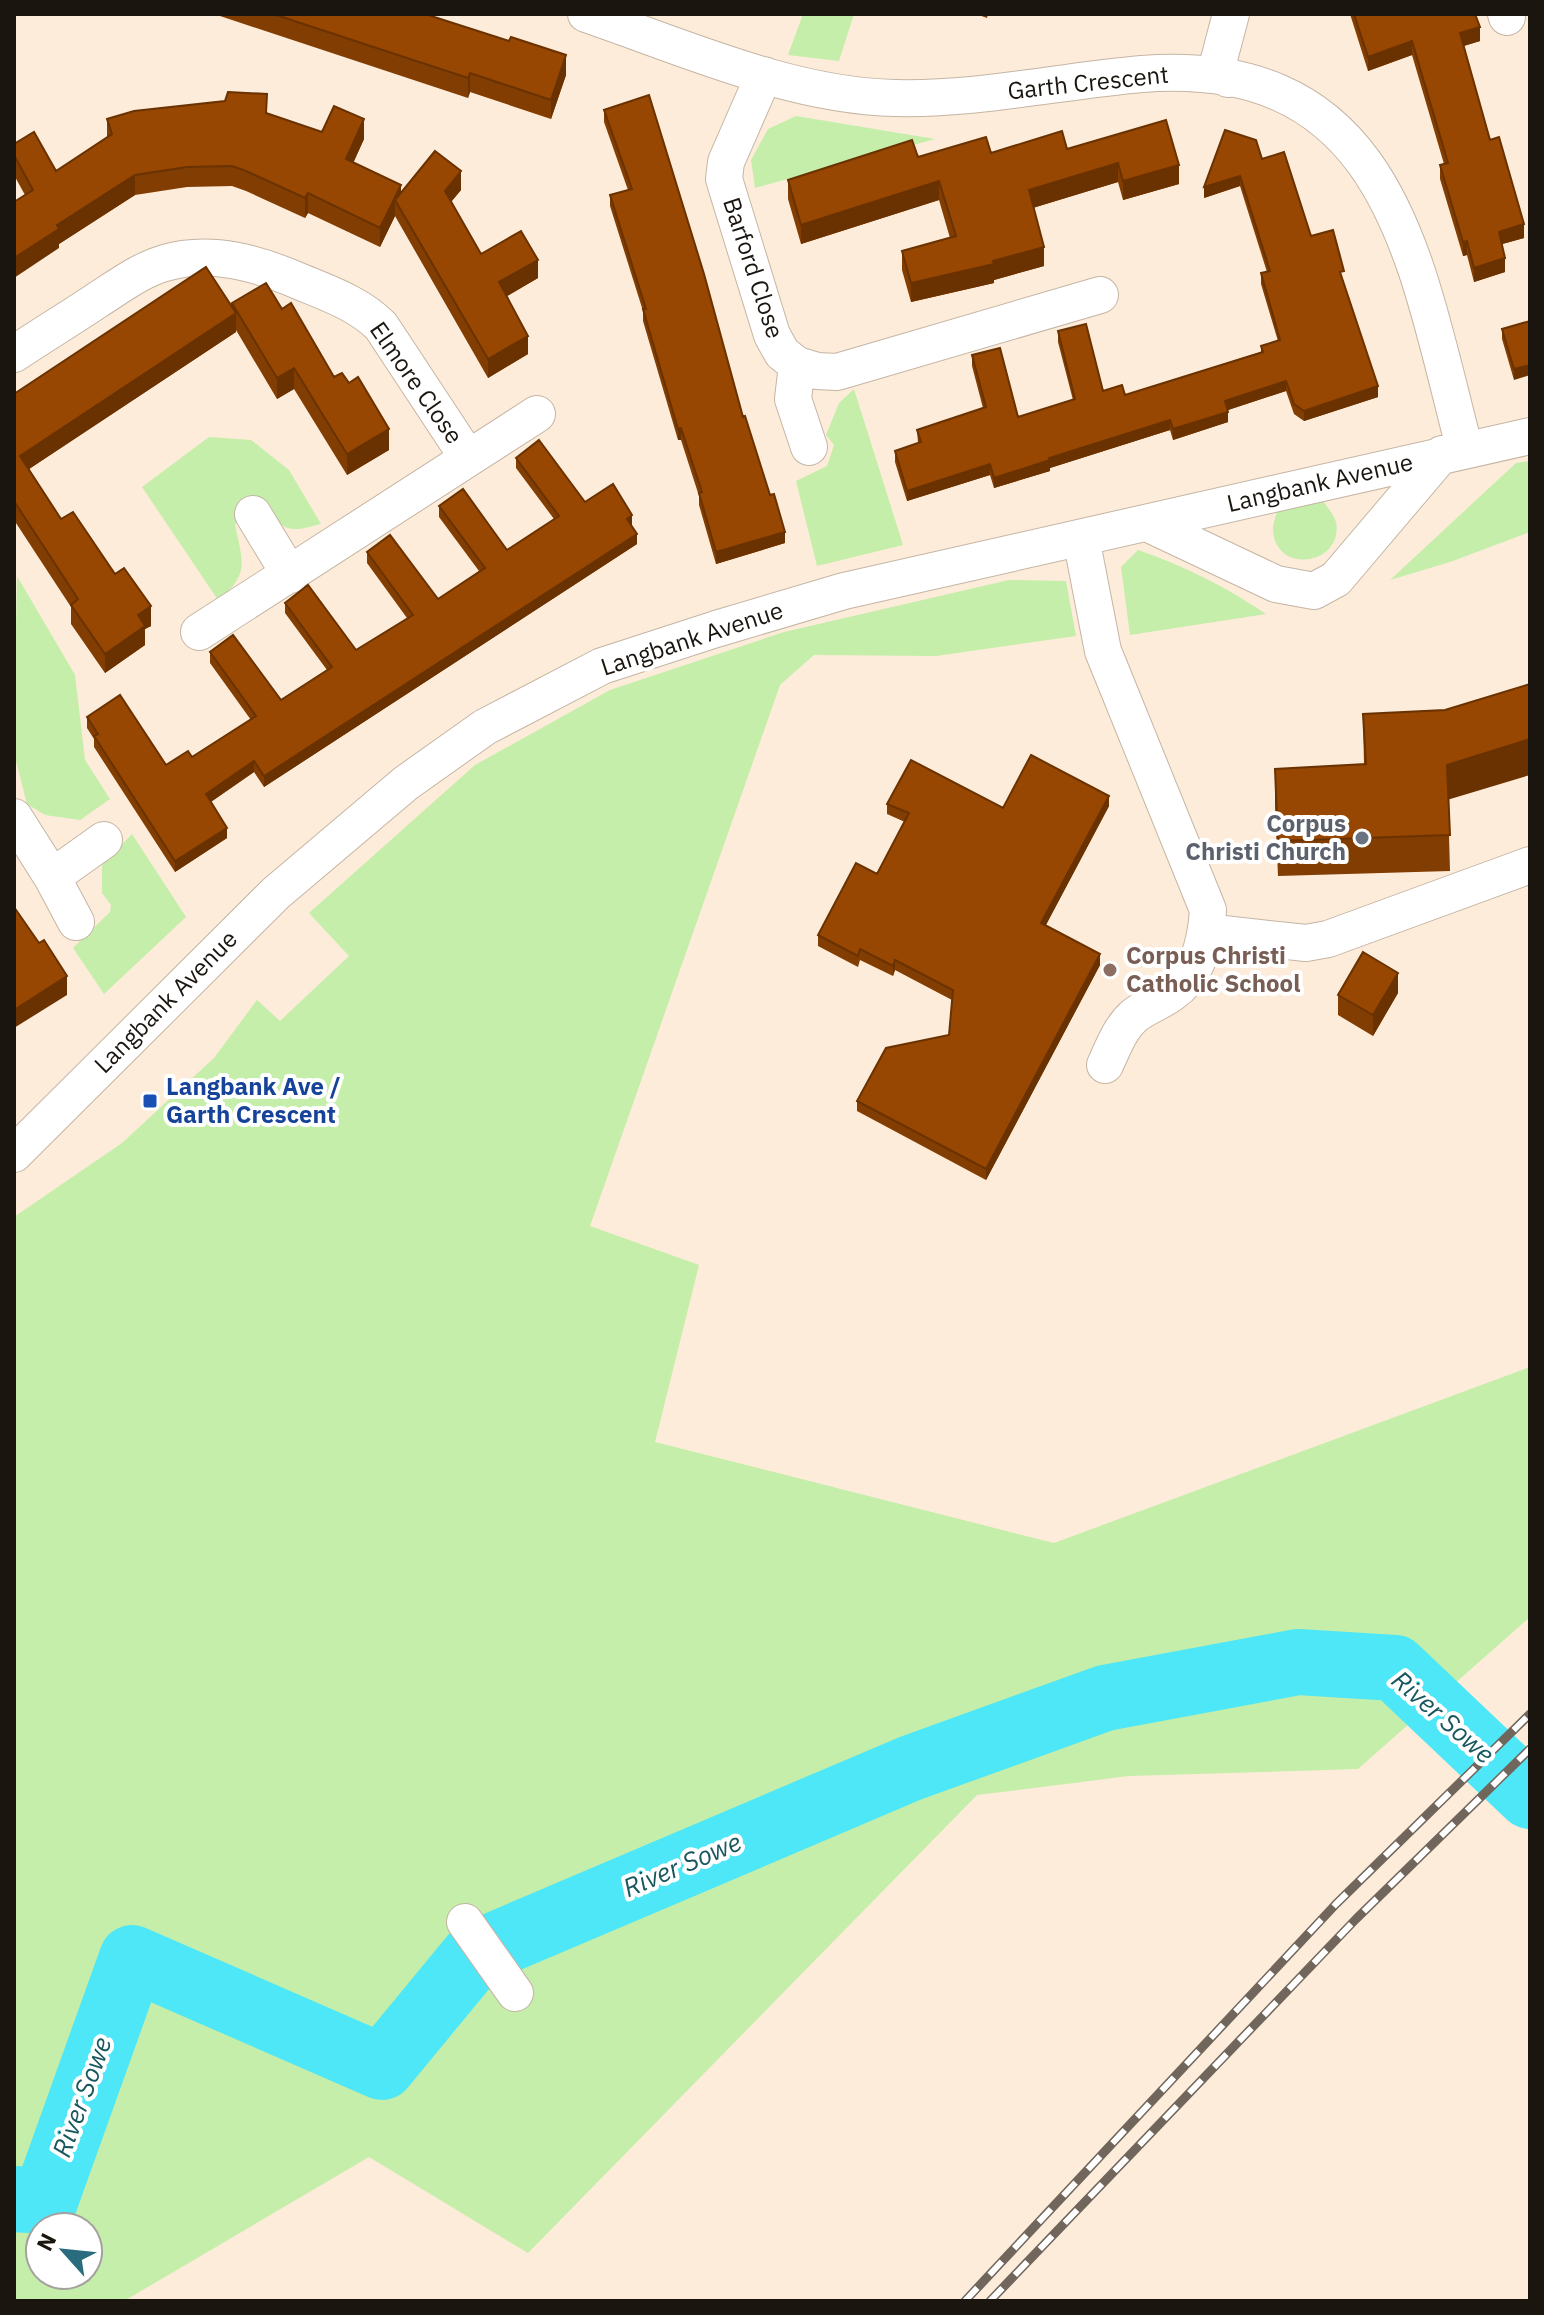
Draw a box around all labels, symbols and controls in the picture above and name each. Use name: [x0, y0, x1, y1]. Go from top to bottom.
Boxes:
street label: Garth Crescent: [1006, 58, 1170, 106]
street label: Barford Close: [716, 193, 792, 342]
street label: Elmore Close: [363, 315, 471, 450]
street label: Langbank Avenue: [1224, 445, 1416, 519]
street label: Langbank Avenue: [596, 593, 787, 683]
place label: Corpus Christi Church: [1185, 807, 1346, 867]
marker: Corpus Christi Church: [1353, 829, 1371, 847]
street label: Langbank Avenue: [87, 923, 244, 1080]
place label: Corpus Christi Catholic School: [1126, 939, 1300, 999]
marker: Corpus Christi Catholic School: [1101, 961, 1119, 979]
place label: Langbank Ave / Garth Crescent: [166, 1070, 341, 1130]
marker: Langbank Ave / Garth Crescent: [141, 1092, 159, 1110]
water label: River Sowe: [1385, 1662, 1502, 1770]
water label: River Sowe: [617, 1824, 746, 1904]
water label: River Sowe: [44, 2032, 118, 2161]
north arrow: [24, 2211, 104, 2291]
text: N: [29, 2228, 62, 2255]

